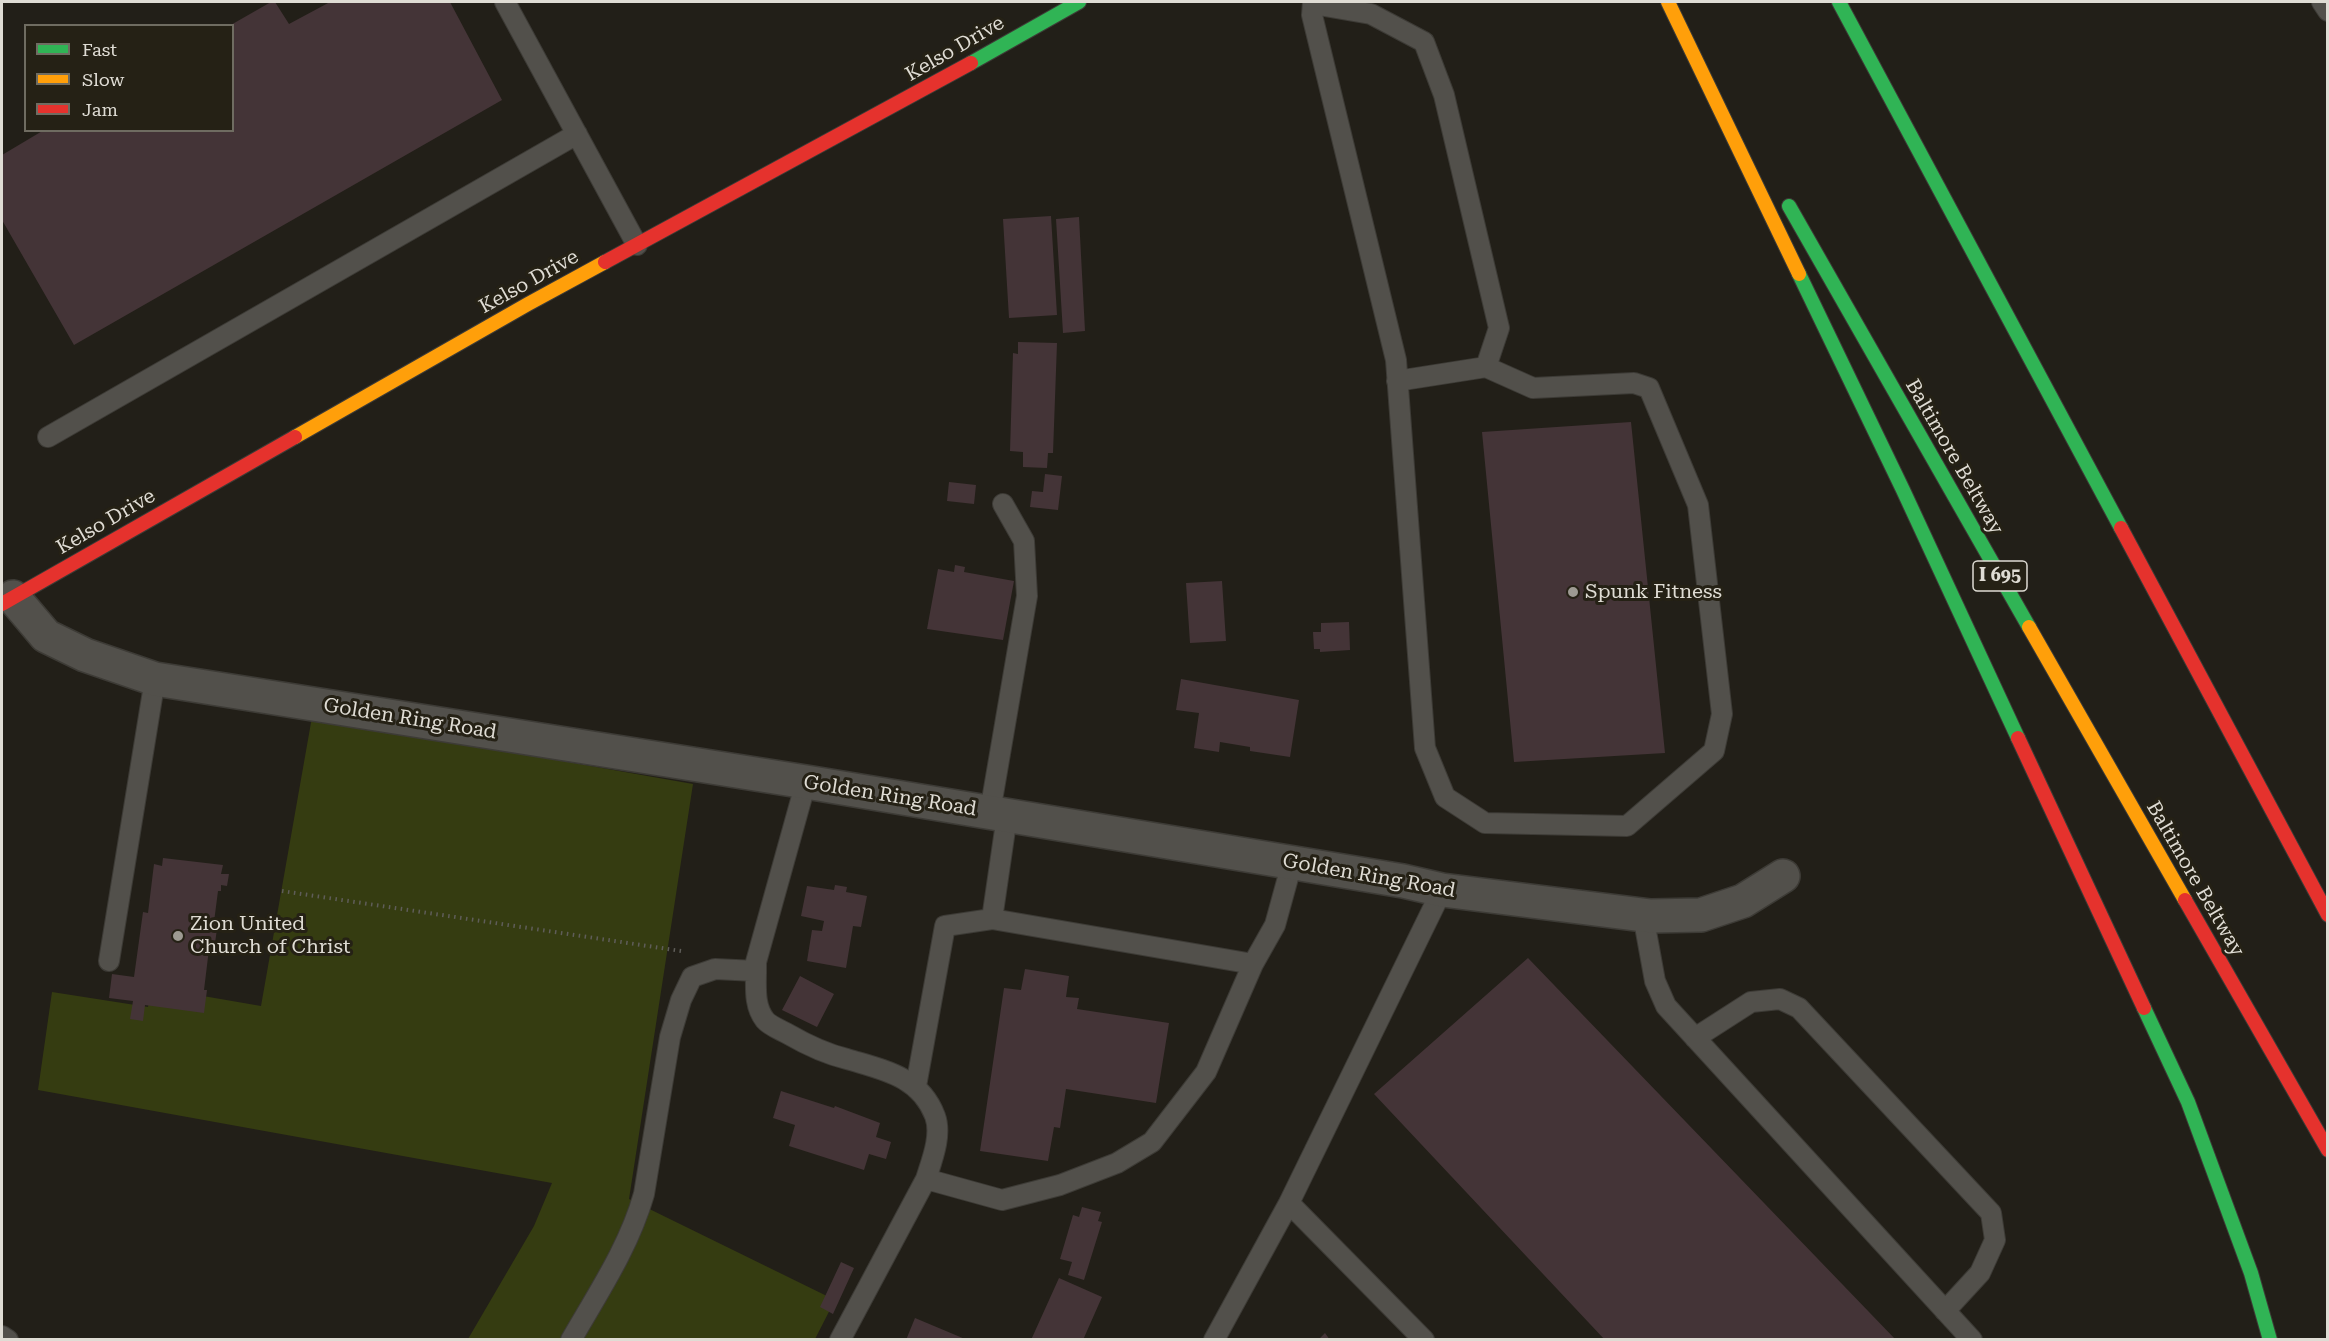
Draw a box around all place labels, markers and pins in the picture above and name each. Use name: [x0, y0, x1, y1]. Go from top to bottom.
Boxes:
place label: Spunk Fitness: [1585, 580, 1722, 604]
marker: Spunk Fitness: [1566, 585, 1580, 599]
place label: Zion United Church of Christ: [190, 912, 350, 959]
marker: Zion United Church of Christ: [171, 929, 185, 943]

